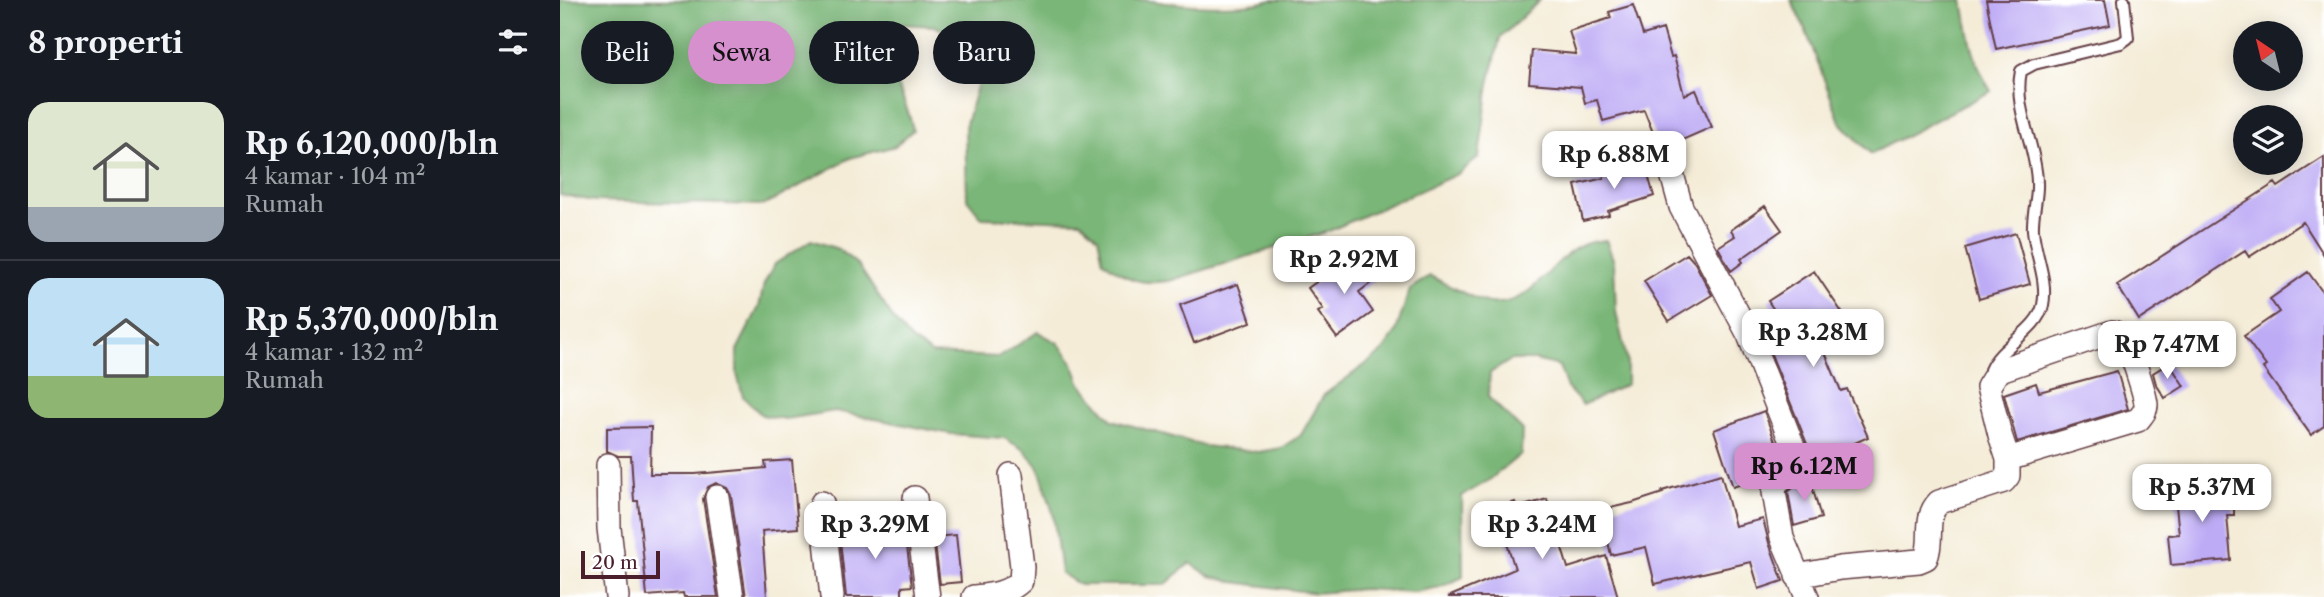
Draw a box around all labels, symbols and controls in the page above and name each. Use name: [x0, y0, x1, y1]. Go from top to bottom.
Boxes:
chip: Beli: [581, 21, 674, 84]
chip: Sewa: [688, 21, 795, 84]
chip: Filter: [809, 21, 919, 84]
chip: Baru: [933, 21, 1035, 84]
north arrow: [2233, 21, 2303, 91]
map controls: [2233, 21, 2303, 175]
icon: filters: [494, 23, 532, 61]
text: 8 properti: [28, 24, 183, 61]
button: layers: [2233, 105, 2303, 175]
text: Rp 6,120,000/bln: [245, 125, 498, 162]
icon: home: [84, 130, 168, 214]
pin: Rp 6.88M: [1542, 132, 1686, 191]
text: Rp 6.88M: [1558, 140, 1670, 168]
text: 4 kamar · 104 m²: [245, 162, 425, 190]
text: Rumah: [245, 190, 324, 218]
pin: Rp 2.92M: [1272, 236, 1416, 296]
text: Rp 2.92M: [1289, 245, 1399, 273]
text: Rp 5,370,000/bln: [245, 301, 498, 338]
icon: home: [84, 306, 168, 390]
pin: Rp 3.28M: [1741, 310, 1885, 369]
text: Rp 3.28M: [1758, 318, 1868, 346]
pin: Rp 7.47M: [2095, 322, 2239, 381]
text: Rp 7.47M: [2114, 330, 2220, 358]
text: 4 kamar · 132 m²: [245, 338, 423, 366]
text: Rumah: [245, 366, 324, 394]
pin: Rp 6.12M: [1732, 444, 1876, 503]
text: Rp 6.12M: [1750, 452, 1858, 480]
pin: Rp 5.37M: [2130, 464, 2274, 524]
text: Rp 5.37M: [2148, 473, 2256, 501]
pin: Rp 3.29M: [803, 502, 947, 561]
pin: Rp 3.24M: [1470, 502, 1614, 561]
text: Rp 3.29M: [820, 510, 930, 538]
text: Rp 3.24M: [1487, 510, 1597, 538]
scale bar: [581, 548, 660, 580]
text: 20 m: [592, 551, 638, 574]

